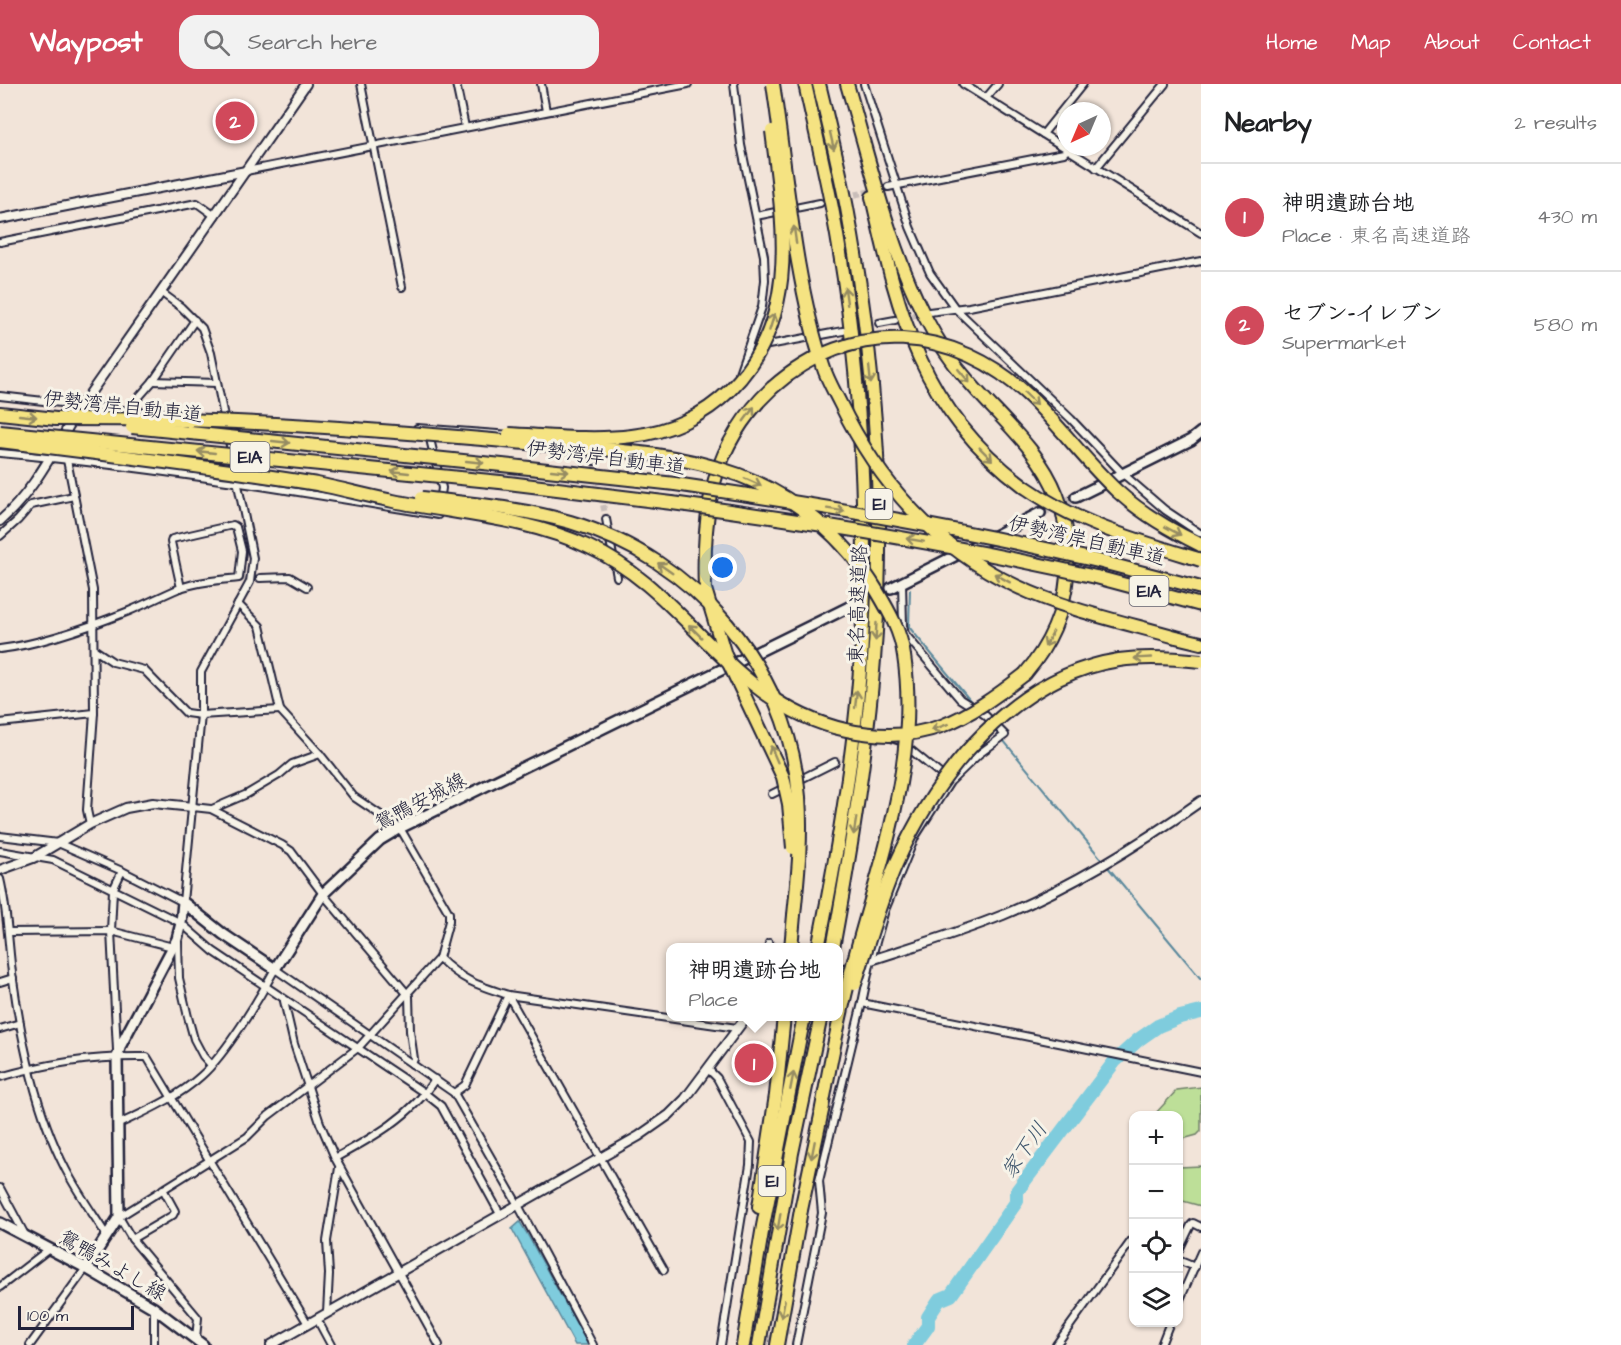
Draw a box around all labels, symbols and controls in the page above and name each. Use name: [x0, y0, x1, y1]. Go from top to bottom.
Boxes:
search box: [179, 15, 599, 69]
text: Waypost: [30, 23, 143, 62]
icon: search: [200, 26, 233, 59]
text: Search here: [248, 27, 378, 58]
text: Home: [1266, 28, 1318, 57]
text: Map: [1351, 28, 1391, 57]
text: About: [1424, 28, 1480, 57]
text: Contact: [1513, 28, 1591, 57]
pin: 2: [216, 99, 254, 144]
north arrow: [1057, 102, 1111, 156]
text: Nearby: [1225, 105, 1312, 141]
text: 2 results: [1514, 109, 1597, 137]
one-way arrow: [827, 131, 838, 150]
text: 神明遺跡台地: [1282, 188, 1414, 219]
text: 1: [1243, 203, 1246, 231]
text: 430 m: [1537, 203, 1597, 231]
text: Place · 東名高速道路: [1282, 222, 1470, 250]
one-way arrow: [790, 226, 801, 246]
one-way arrow: [840, 286, 851, 306]
text: セブン-イレブン: [1282, 298, 1443, 329]
text: 2: [1239, 311, 1250, 339]
text: 580 m: [1534, 311, 1597, 339]
one-way arrow: [767, 313, 778, 332]
text: Supermarket: [1282, 329, 1406, 357]
one-way arrow: [865, 364, 876, 384]
one-way arrow: [958, 368, 971, 384]
street label: 伊勢湾岸自動車道: [42, 385, 204, 429]
one-way arrow: [1024, 392, 1039, 406]
one-way arrow: [742, 407, 755, 423]
one-way arrow: [18, 410, 37, 421]
street label: 伊勢湾岸自動車道: [525, 434, 687, 482]
one-way arrow: [271, 437, 291, 448]
road number: E1A: [230, 442, 270, 472]
one-way arrow: [196, 446, 216, 457]
one-way arrow: [978, 446, 993, 461]
one-way arrow: [465, 457, 485, 468]
one-way arrow: [390, 466, 410, 477]
one-way arrow: [549, 466, 569, 477]
one-way arrow: [744, 477, 762, 488]
road number: E1: [866, 489, 892, 519]
one-way arrow: [826, 505, 846, 516]
street label: 伊勢湾岸自動車道: [1006, 509, 1168, 573]
one-way arrow: [1164, 526, 1182, 537]
one-way arrow: [906, 534, 926, 545]
street label: 東名高速道路: [842, 544, 874, 664]
your location: [708, 553, 737, 582]
one-way arrow: [657, 562, 673, 574]
one-way arrow: [994, 572, 1011, 584]
road number: E1A: [1130, 576, 1168, 606]
one-way arrow: [870, 622, 881, 642]
one-way arrow: [688, 624, 702, 639]
one-way arrow: [1043, 629, 1054, 647]
one-way arrow: [1133, 653, 1153, 664]
one-way arrow: [851, 690, 862, 710]
one-way arrow: [931, 722, 950, 733]
one-way arrow: [767, 746, 779, 764]
street label: 鴛鴨安城線: [370, 766, 471, 838]
one-way arrow: [849, 816, 860, 835]
popup: [666, 943, 843, 1021]
text: 神明遺跡台地: [688, 955, 821, 986]
text: Place: [688, 986, 738, 1014]
pin: 1: [734, 1040, 774, 1086]
one-way arrow: [787, 1072, 798, 1091]
map controls: [1129, 1111, 1183, 1327]
button: +: [1129, 1111, 1183, 1165]
water label: 家下川: [994, 1116, 1054, 1184]
one-way arrow: [807, 1140, 818, 1159]
button: −: [1129, 1165, 1183, 1219]
road number: E1: [758, 1166, 786, 1196]
one-way arrow: [773, 1212, 784, 1231]
button: locate: [1129, 1219, 1183, 1273]
street label: 鴛鴨みよし線: [54, 1224, 171, 1308]
button: layers: [1129, 1273, 1183, 1327]
one-way arrow: [777, 1298, 788, 1318]
scale bar: [18, 1303, 134, 1330]
text: 100 m: [27, 1305, 68, 1327]

